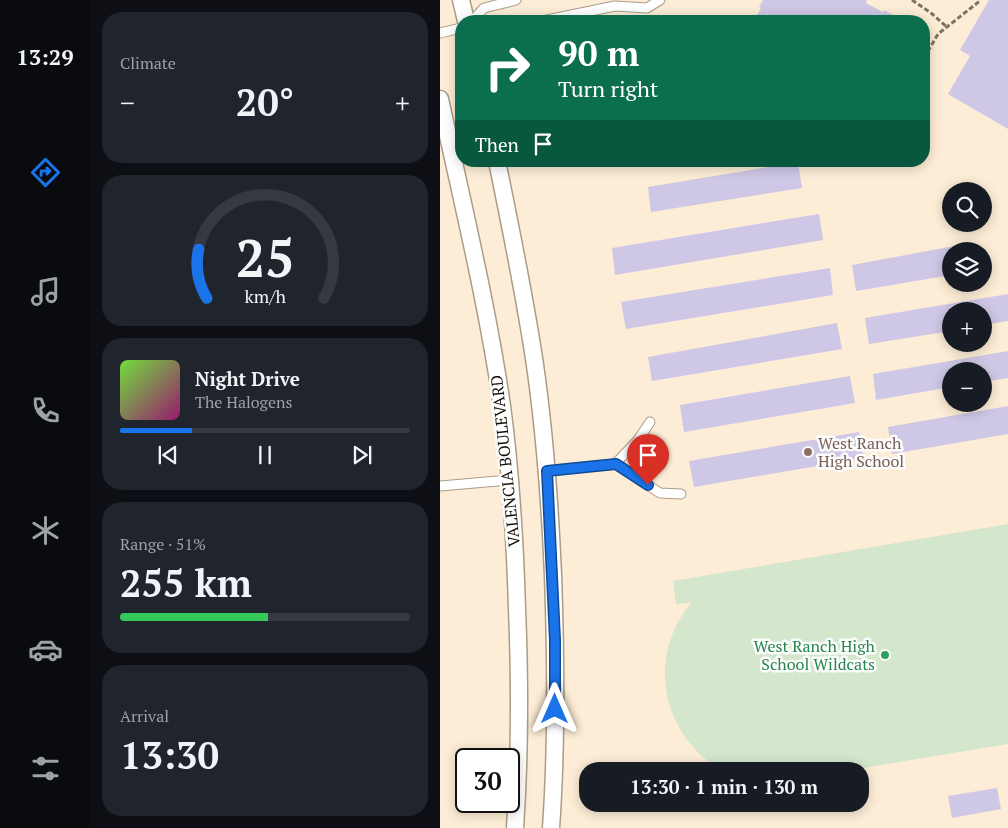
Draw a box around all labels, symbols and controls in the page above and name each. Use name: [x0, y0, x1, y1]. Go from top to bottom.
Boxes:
text: 90 m: [558, 30, 639, 76]
icon: right: [475, 35, 540, 100]
text: 13:29: [16, 42, 74, 71]
text: Climate: [120, 52, 176, 74]
text: Turn right: [558, 74, 658, 103]
text: 20°: [236, 77, 294, 127]
text: −: [120, 84, 135, 121]
text: +: [395, 84, 410, 121]
icon: arrive: [529, 130, 557, 158]
text: Then: [475, 132, 519, 157]
icon: directions: [28, 155, 63, 190]
map controls: [942, 182, 992, 412]
button: search: [942, 182, 992, 232]
text: 25: [236, 223, 294, 292]
button: layers: [942, 242, 992, 292]
icon: music: [28, 274, 63, 309]
text: km/h: [244, 284, 286, 308]
button: +: [942, 302, 992, 352]
button: −: [942, 362, 992, 412]
text: Night Drive: [195, 366, 300, 391]
street label: VALENCIA BOULEVARD: [485, 374, 525, 548]
text: The Halogens: [195, 391, 293, 413]
icon: phone: [28, 393, 63, 428]
place label: West Ranch High School: [818, 432, 904, 472]
pin: [627, 434, 669, 485]
icon: previous: [154, 441, 182, 469]
icon: pause: [251, 441, 279, 469]
icon: next: [348, 441, 376, 469]
icon: arrive: [634, 441, 662, 469]
marker: West Ranch High School: [802, 446, 814, 458]
icon: climate: [28, 513, 63, 548]
text: Range · 51%: [120, 533, 206, 555]
text: 255 km: [120, 558, 252, 608]
icon: car: [28, 632, 63, 667]
place label: West Ranch High School Wildcats: [754, 635, 876, 675]
marker: West Ranch High School Wildcats: [879, 649, 891, 661]
position arrow: [528, 682, 580, 734]
text: Arrival: [120, 705, 169, 727]
text: 13:30: [120, 730, 219, 780]
speed limit sign: 30: [455, 748, 520, 813]
icon: filters: [28, 751, 63, 786]
text: 13:30 · 1 min · 130 m: [630, 774, 818, 799]

